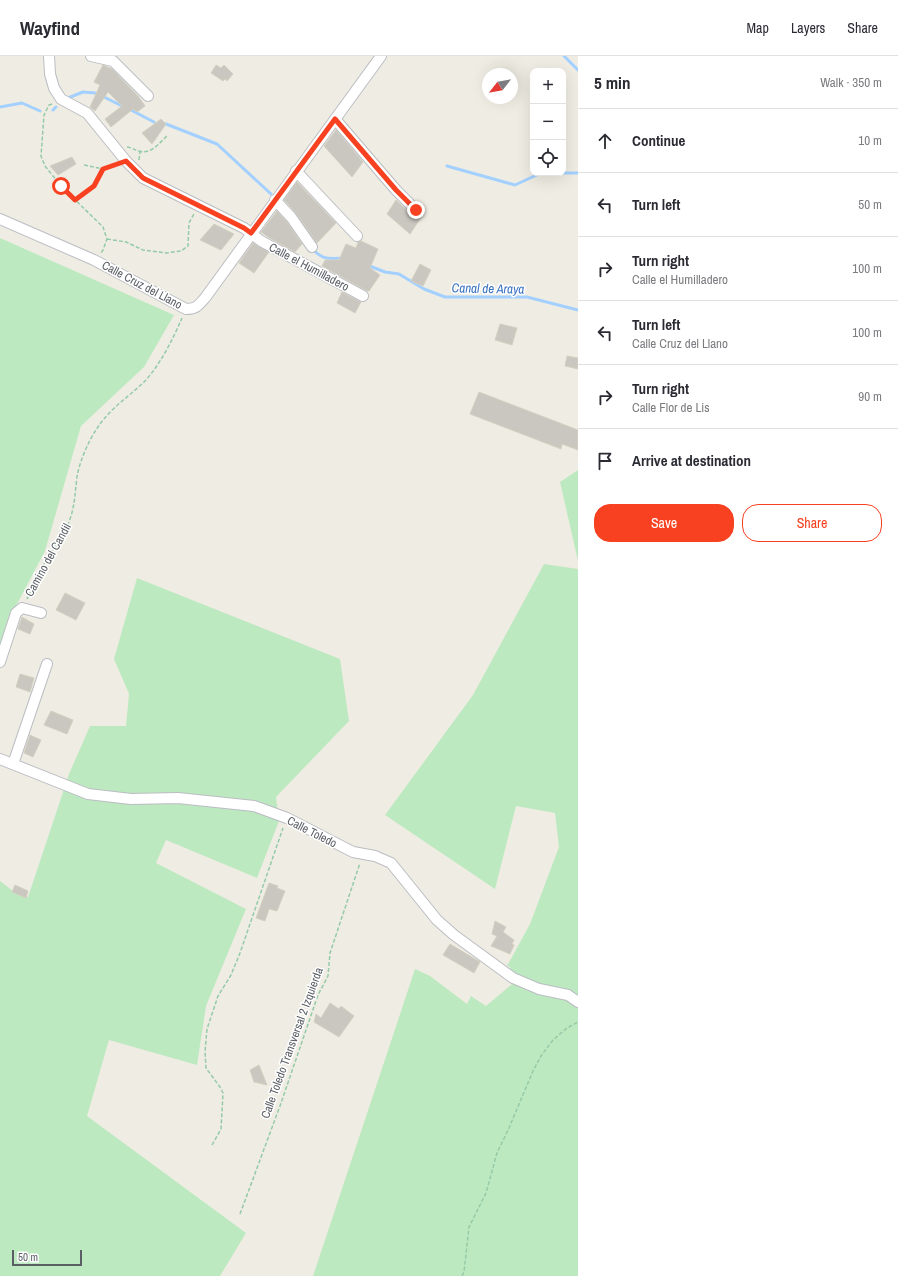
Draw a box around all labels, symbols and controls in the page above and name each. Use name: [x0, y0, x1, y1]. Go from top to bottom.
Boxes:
text: Wayfind: [20, 15, 80, 41]
text: Map: [747, 19, 769, 37]
text: Layers: [791, 19, 825, 37]
text: Share: [847, 19, 878, 37]
north arrow: [482, 68, 518, 104]
map controls: [530, 68, 566, 176]
button: +: [530, 68, 566, 104]
text: 5 min: [594, 71, 630, 94]
text: Walk · 350 m: [820, 74, 882, 91]
button: −: [530, 104, 566, 140]
icon: ahead: [594, 130, 616, 152]
text: Continue: [632, 130, 685, 151]
text: 10 m: [858, 132, 882, 149]
button: locate: [530, 140, 566, 176]
route start: [52, 177, 70, 195]
icon: left: [594, 194, 616, 216]
text: Turn left: [632, 194, 680, 215]
text: 50 m: [858, 196, 882, 213]
route end: [407, 201, 425, 219]
street label: Calle el Humilladero: [266, 239, 352, 295]
text: Turn right: [632, 250, 689, 271]
street label: Calle Cruz del Llano: [99, 257, 185, 313]
icon: right: [594, 258, 616, 280]
text: 100 m: [852, 260, 882, 277]
text: Calle el Humilladero: [632, 271, 728, 288]
water label: Canal de Araya: [451, 279, 525, 298]
text: Turn left: [632, 314, 680, 335]
icon: left: [594, 322, 616, 344]
text: 100 m: [852, 324, 882, 341]
text: Calle Cruz del Llano: [632, 335, 728, 352]
text: Turn right: [632, 378, 689, 399]
icon: right: [594, 386, 616, 408]
text: 90 m: [858, 388, 882, 405]
text: Calle Flor de Lis: [632, 399, 710, 416]
icon: arrive: [594, 450, 616, 472]
text: Arrive at destination: [632, 450, 751, 471]
button: Save: [594, 504, 734, 542]
button: Share: [742, 504, 882, 542]
street label: Camino del Candil: [21, 520, 75, 600]
street label: Calle Toledo: [284, 813, 340, 851]
street label: Calle Toledo Transversal 2 Izquierda: [257, 965, 327, 1121]
scale bar: [12, 1248, 82, 1267]
text: 50 m: [18, 1250, 38, 1264]

